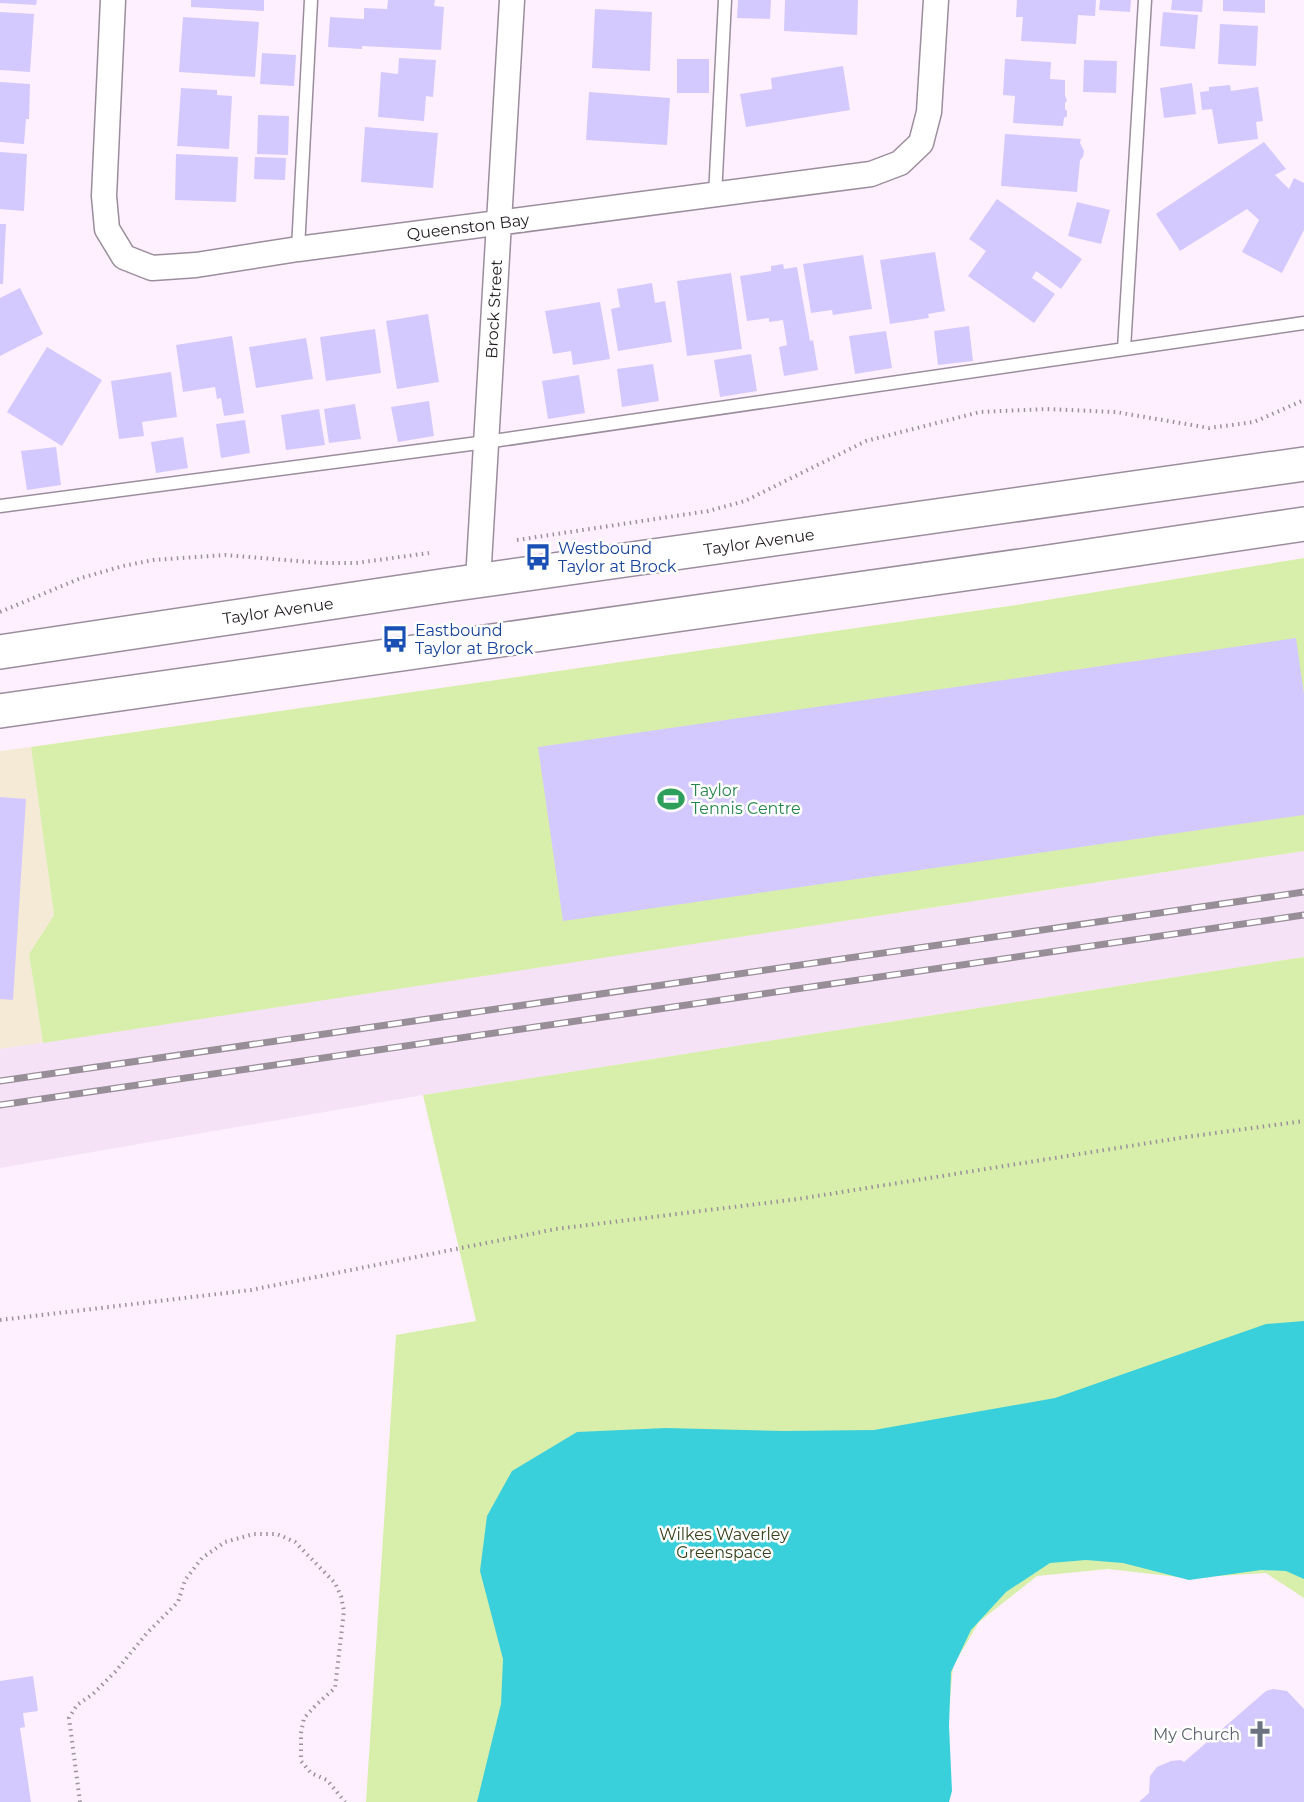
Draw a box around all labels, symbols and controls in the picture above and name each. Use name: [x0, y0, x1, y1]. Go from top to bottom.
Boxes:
street label: Queenston Bay: [406, 210, 531, 244]
street label: Brock Street: [482, 258, 506, 359]
street label: Taylor Avenue: [702, 525, 816, 559]
place label: Westbound Taylor at Brock: [558, 539, 677, 576]
bus stop icon: Westbound Taylor at Brock: [523, 542, 553, 572]
street label: Taylor Avenue: [221, 594, 335, 628]
place label: Eastbound Taylor at Brock: [415, 621, 534, 658]
bus stop icon: Eastbound Taylor at Brock: [380, 624, 410, 654]
place label: Taylor Tennis Centre: [691, 781, 801, 818]
sports icon: Taylor Tennis Centre: [656, 784, 686, 814]
park label: Wilkes Waverley Greenspace: [659, 1525, 789, 1562]
church icon: My Church: [1245, 1719, 1275, 1749]
place label: My Church: [1153, 1725, 1240, 1744]

